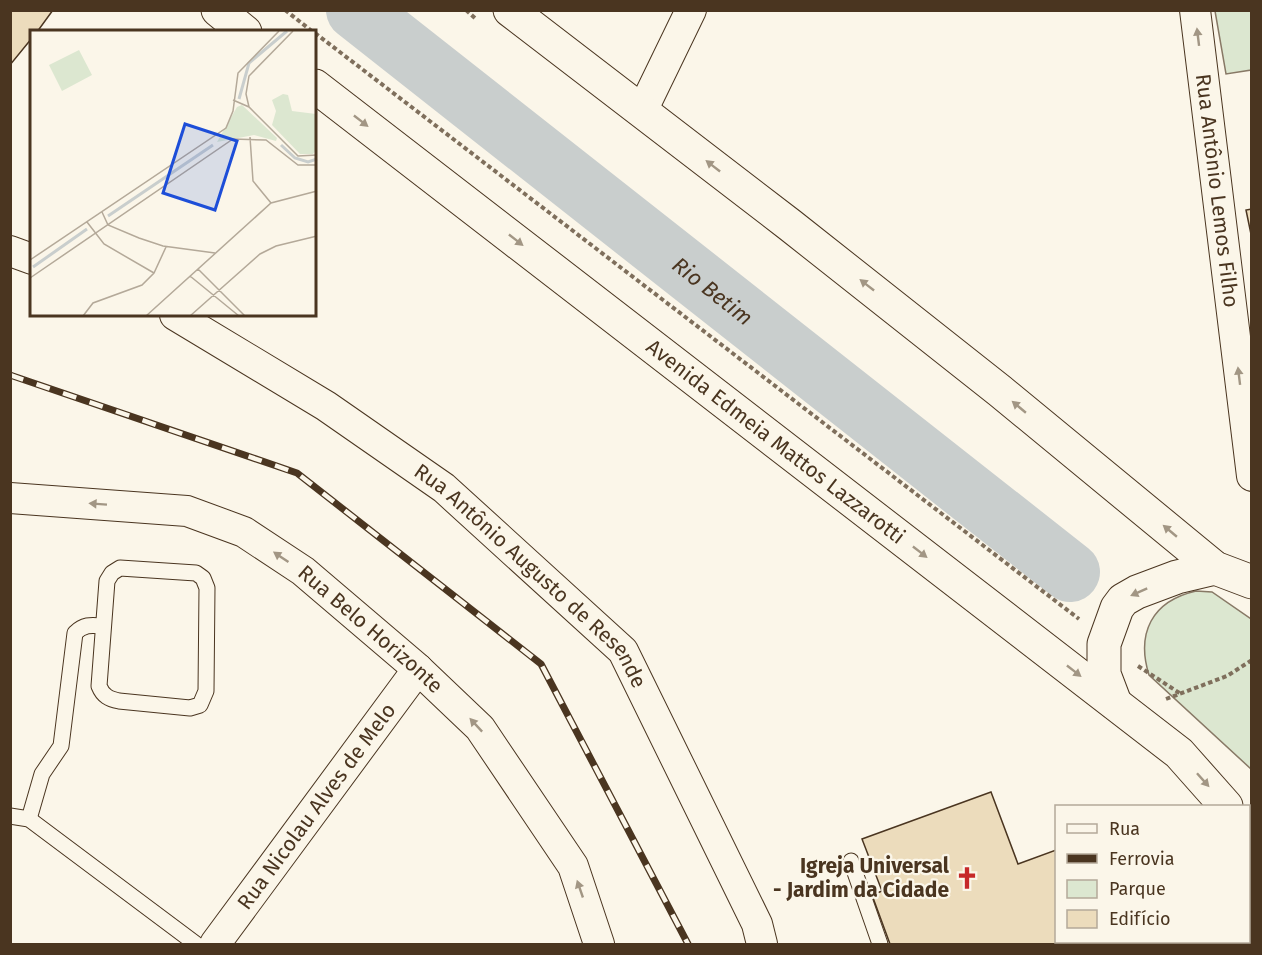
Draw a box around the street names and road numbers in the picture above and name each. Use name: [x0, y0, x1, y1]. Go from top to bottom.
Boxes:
street label: Rua Antônio Lemos Filho: [1190, 72, 1244, 309]
street label: Avenida Edmeia Mattos Lazzarotti: [641, 334, 910, 550]
street label: Rua Antônio Augusto de Resende: [409, 458, 652, 692]
street label: Rua Belo Horizonte: [293, 560, 448, 699]
street label: Rua Nicolau Alves de Melo: [232, 698, 401, 915]

